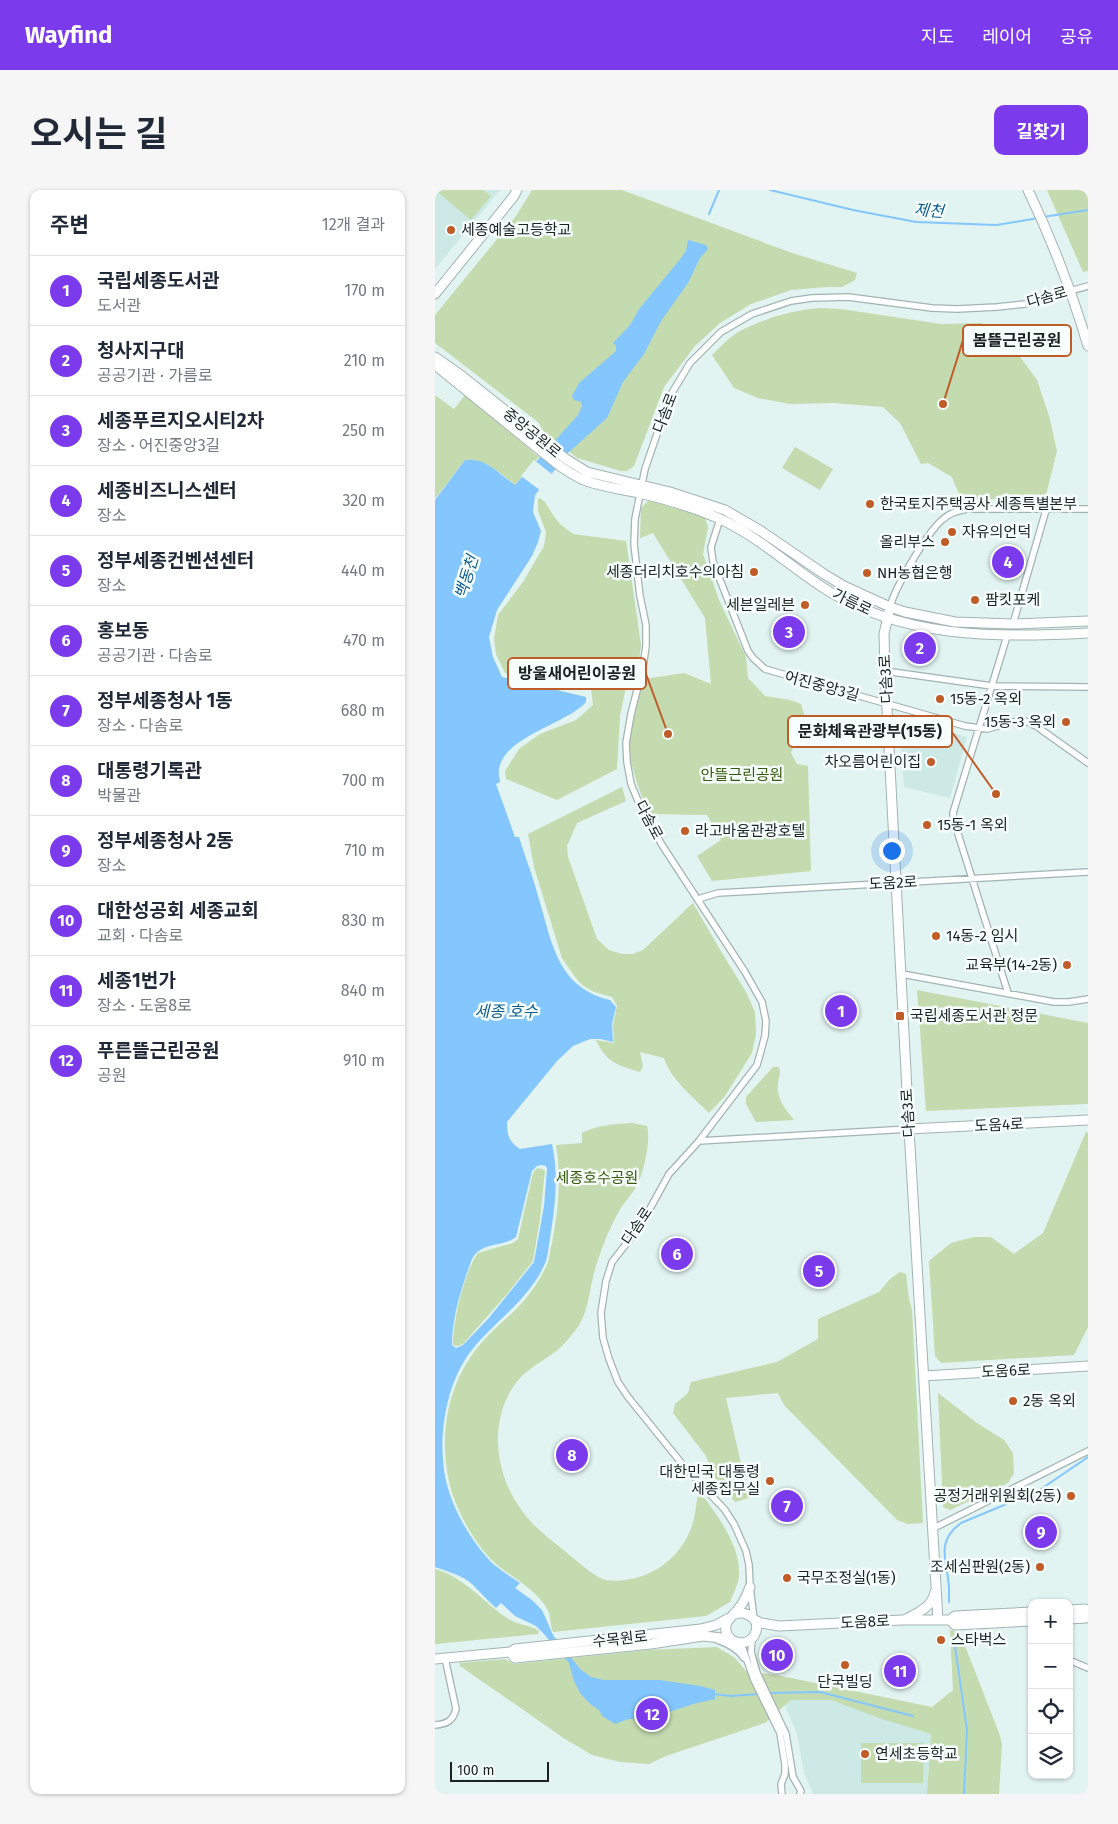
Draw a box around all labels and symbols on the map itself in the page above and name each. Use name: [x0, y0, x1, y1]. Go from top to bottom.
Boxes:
water label: 제천: [913, 200, 947, 221]
place label: 세종예술고등학교: [461, 221, 571, 239]
marker: 세종예술고등학교: [445, 224, 457, 236]
street label: 다솜로: [1025, 283, 1069, 311]
callout: 봄뜰근린공원: [963, 325, 1071, 356]
text: 봄뜰근린공원: [973, 331, 1061, 350]
street label: 다솜로: [649, 390, 681, 436]
street label: 중앙공원로: [500, 404, 564, 462]
place label: 한국토지주택공사 세종특별본부: [880, 495, 1077, 513]
marker: 한국토지주택공사 세종특별본부: [864, 498, 876, 510]
place label: 자유의언덕: [962, 523, 1031, 541]
marker: 자유의언덕: [946, 526, 958, 538]
place label: 올리부스: [880, 533, 935, 551]
marker: 올리부스: [939, 536, 951, 548]
pin: 4: [992, 543, 1024, 581]
water label: 백동천: [451, 551, 483, 601]
place label: 세종더리치호수의아침: [606, 563, 744, 581]
place label: NH농협은행: [877, 564, 953, 582]
marker: 세종더리치호수의아침: [748, 566, 760, 578]
marker: NH농협은행: [861, 567, 873, 579]
street label: 가름로: [829, 585, 875, 619]
place label: 팜킷포케: [985, 591, 1040, 609]
marker: 팜킷포케: [969, 594, 981, 606]
place label: 세븐일레븐: [726, 596, 795, 614]
marker: 세븐일레븐: [799, 599, 811, 611]
pin: 3: [773, 613, 805, 651]
pin: 2: [904, 629, 936, 667]
street label: 다솜3로: [876, 654, 896, 704]
callout: 방울새어린이공원: [508, 658, 646, 689]
text: 방울새어린이공원: [518, 664, 636, 683]
street label: 어진중앙3길: [783, 667, 861, 705]
place label: 15동-2 옥외: [950, 690, 1022, 708]
marker: 15동-2 옥외: [934, 693, 946, 705]
place label: 15동-3 옥외: [984, 713, 1056, 731]
callout: 문화체육관광부(15동): [788, 716, 952, 747]
marker: 15동-3 옥외: [1060, 716, 1072, 728]
text: 문화체육관광부(15동): [798, 722, 942, 741]
place label: 차오름어린이집: [824, 753, 921, 771]
marker: 차오름어린이집: [925, 756, 937, 768]
park label: 안뜰근린공원: [701, 766, 783, 784]
street label: 다솜로: [631, 797, 667, 843]
place label: 15동-1 옥외: [937, 816, 1008, 834]
marker: 15동-1 옥외: [921, 819, 933, 831]
place label: 라고바움관광호텔: [695, 822, 805, 840]
marker: 라고바움관광호텔: [679, 825, 691, 837]
your location: [879, 838, 905, 864]
street label: 도움2로: [868, 873, 918, 893]
place label: 14동-2 임시: [946, 927, 1018, 945]
marker: 14동-2 임시: [930, 930, 942, 942]
place label: 교육부(14-2동): [965, 956, 1057, 974]
marker: 교육부(14-2동): [1061, 959, 1073, 971]
pin: 1: [825, 992, 857, 1030]
water label: 세종 호수: [474, 1002, 539, 1021]
place label: 국립세종도서관 정문: [910, 1007, 1038, 1025]
marker: 국립세종도서관 정문: [894, 1010, 906, 1022]
street label: 다솜3로: [898, 1088, 918, 1138]
street label: 도움4로: [974, 1115, 1024, 1135]
park label: 세종호수공원: [556, 1169, 638, 1187]
street label: 다솜로: [618, 1204, 656, 1248]
pin: 6: [661, 1235, 693, 1273]
pin: 5: [803, 1252, 835, 1290]
street label: 도움6로: [981, 1361, 1031, 1381]
place label: 2동 옥외: [1023, 1392, 1076, 1410]
marker: 2동 옥외: [1007, 1395, 1019, 1407]
pin: 8: [556, 1436, 588, 1474]
place label: 대한민국 대통령 세종집무실: [659, 1463, 760, 1498]
marker: 대한민국 대통령 세종집무실: [764, 1475, 776, 1487]
pin: 7: [771, 1487, 803, 1525]
place label: 공정거래위원회(2동): [933, 1487, 1061, 1505]
marker: 공정거래위원회(2동): [1065, 1490, 1077, 1502]
pin: 9: [1025, 1513, 1057, 1551]
place label: 조세심판원(2동): [930, 1558, 1030, 1576]
marker: 조세심판원(2동): [1034, 1561, 1046, 1573]
place label: 국무조정실(1동): [797, 1569, 896, 1587]
marker: 국무조정실(1동): [781, 1572, 793, 1584]
street label: 도움8로: [840, 1612, 890, 1632]
street label: 수목원로: [592, 1627, 648, 1651]
place label: 스타벅스: [951, 1631, 1006, 1649]
marker: 스타벅스: [935, 1634, 947, 1646]
pin: 10: [761, 1636, 793, 1674]
pin: 11: [884, 1652, 916, 1690]
marker: 단국빌딩: [839, 1659, 851, 1671]
place label: 단국빌딩: [817, 1673, 873, 1691]
pin: 12: [636, 1695, 668, 1733]
place label: 연세초등학교: [875, 1745, 958, 1763]
marker: 연세초등학교: [859, 1748, 871, 1760]
scale bar: [450, 1759, 549, 1782]

